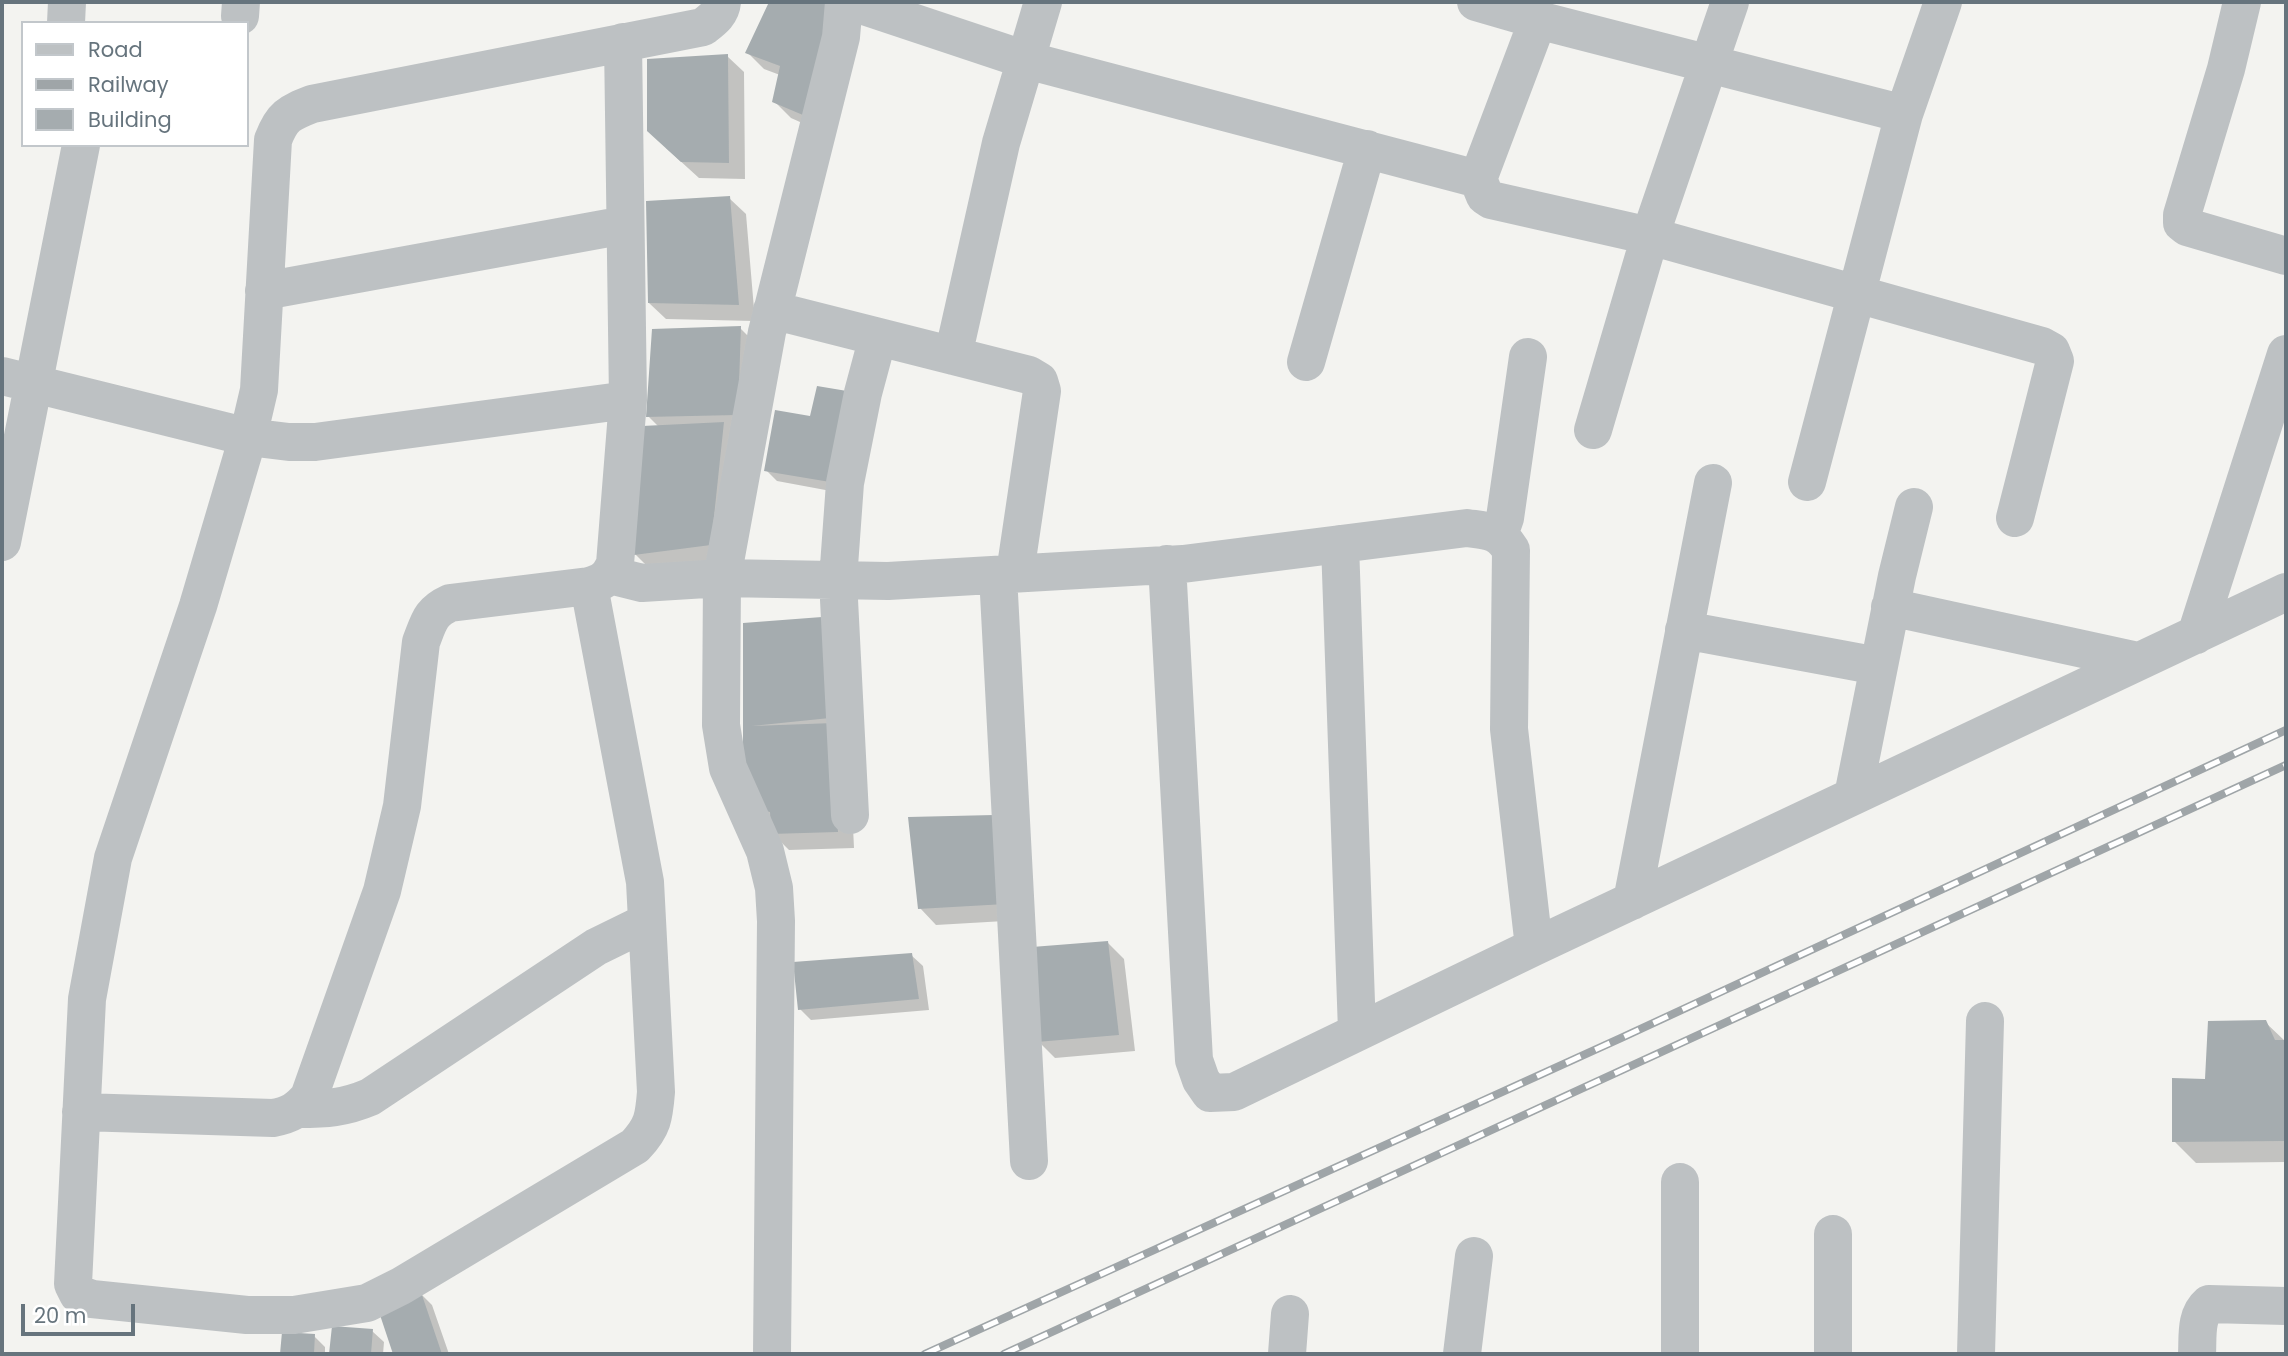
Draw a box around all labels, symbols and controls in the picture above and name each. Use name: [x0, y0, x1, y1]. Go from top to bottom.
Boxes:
legend: [21, 21, 248, 147]
text: Road: [88, 35, 143, 64]
text: Railway: [88, 70, 169, 99]
text: Building: [88, 105, 172, 134]
scale bar: [24, 1290, 138, 1334]
text: 20 m: [34, 1301, 87, 1330]

